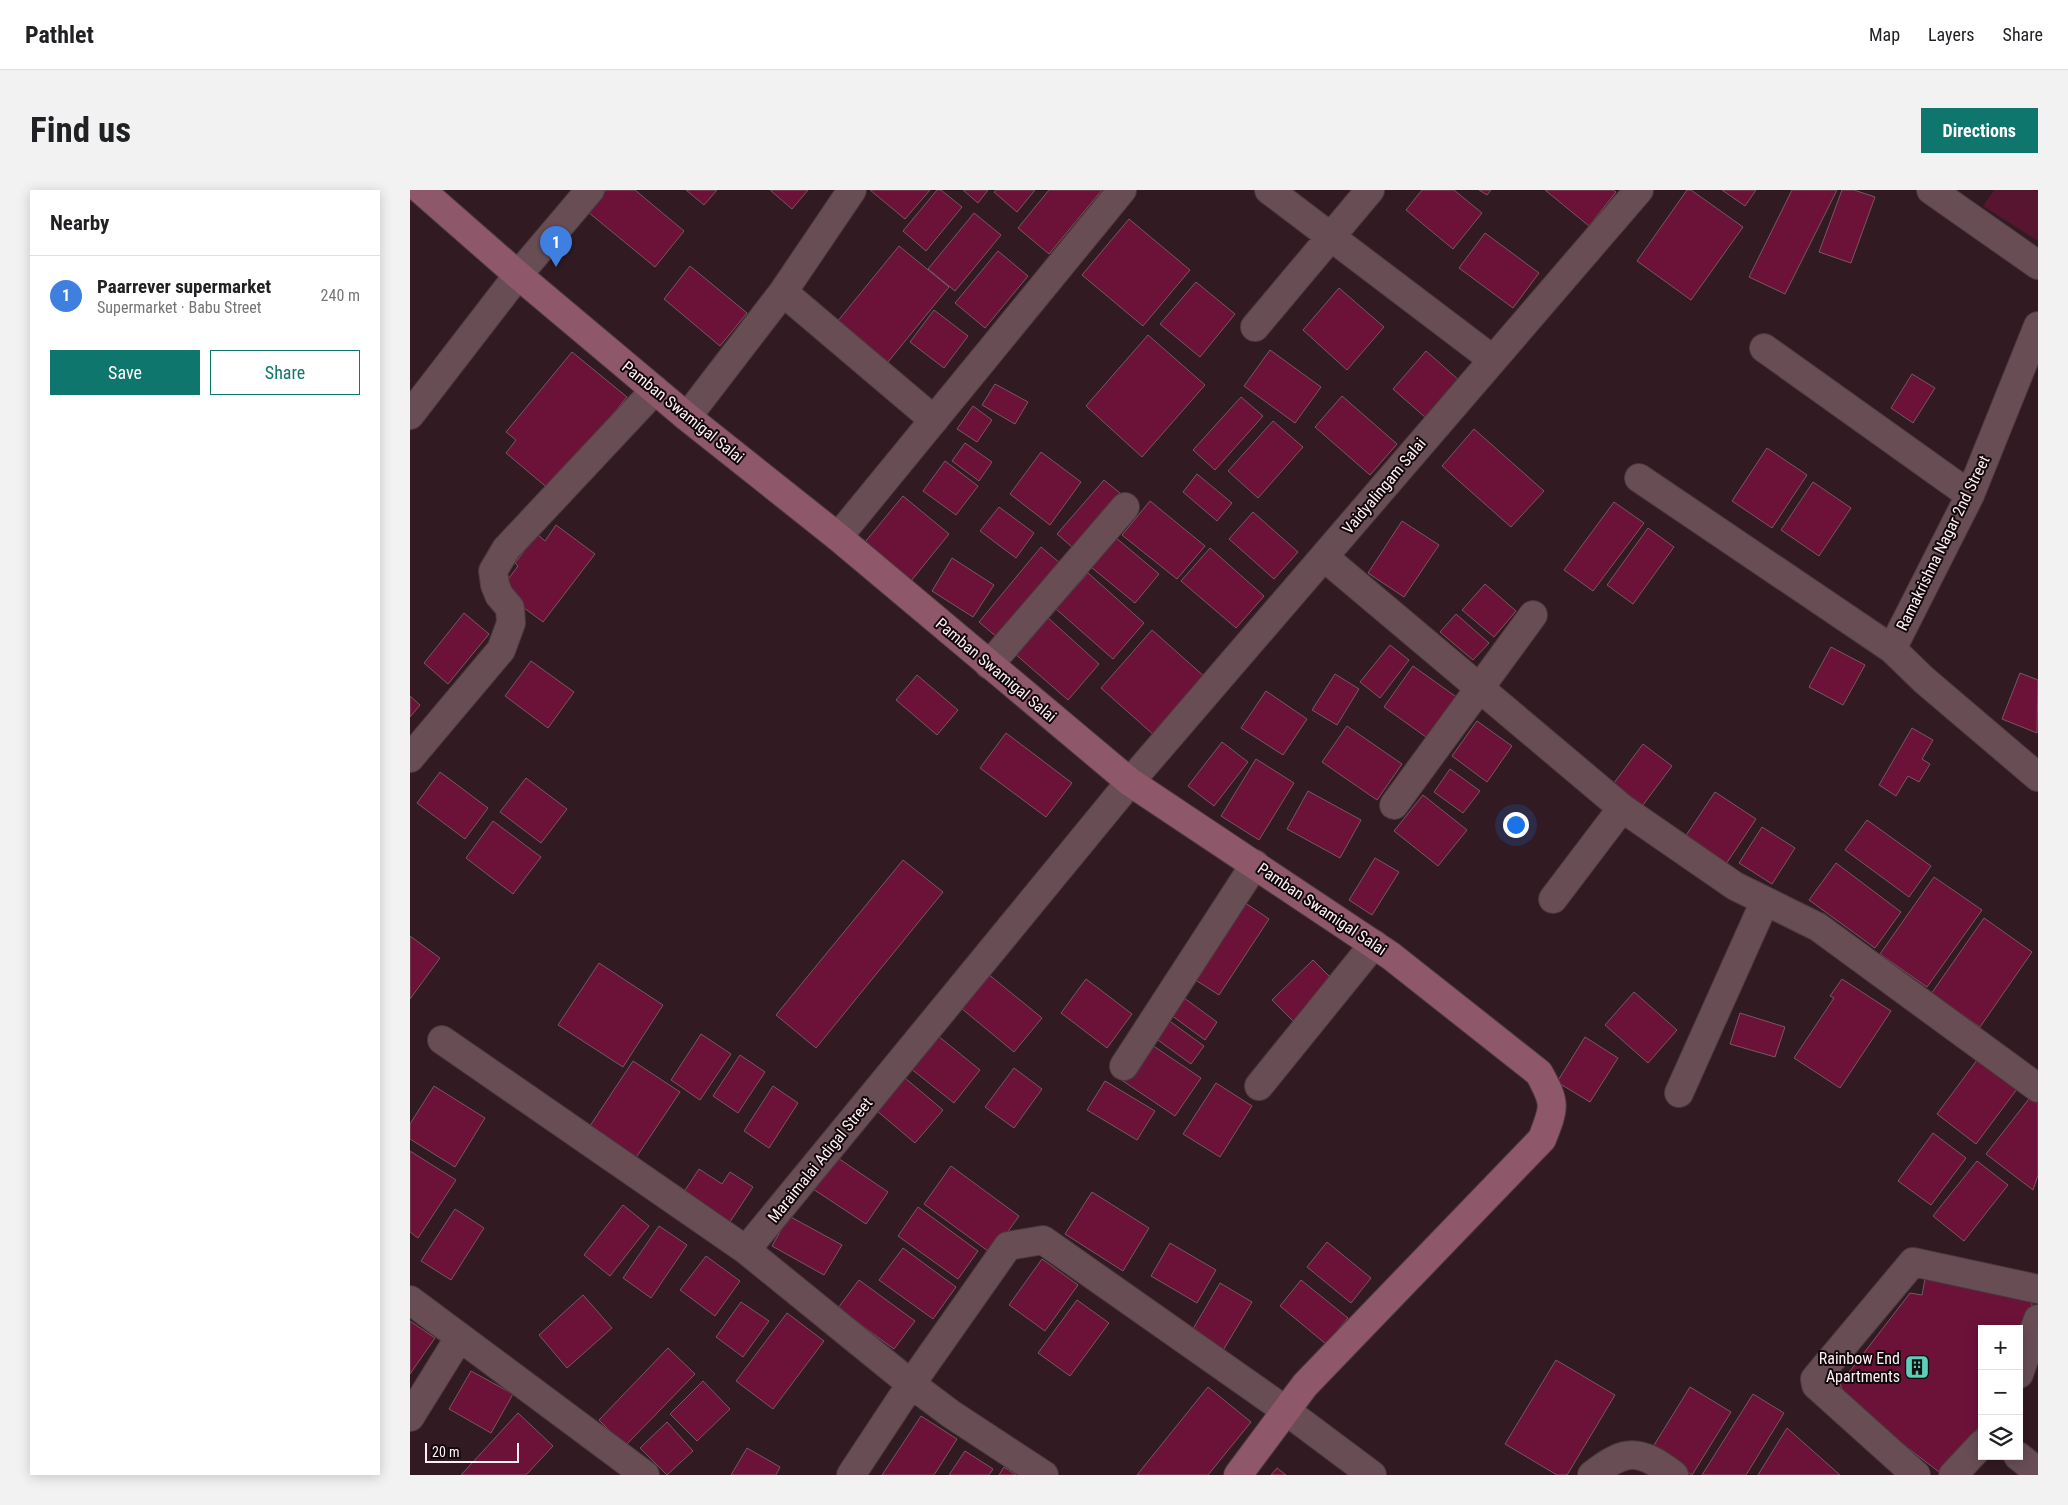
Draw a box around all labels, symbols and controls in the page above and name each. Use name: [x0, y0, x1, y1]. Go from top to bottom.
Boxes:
text: Pathlet: [25, 21, 94, 49]
text: Map: [1869, 24, 1900, 45]
text: Layers: [1928, 24, 1975, 45]
text: Share: [2003, 24, 2043, 45]
button: Directions: [1921, 108, 2038, 153]
text: Find us: [30, 110, 131, 151]
text: Nearby: [50, 211, 109, 235]
pin: 1: [540, 226, 572, 267]
text: Paarrever supermarket: [97, 275, 271, 298]
text: 1: [62, 286, 70, 305]
text: 240 m: [321, 286, 360, 305]
text: Supermarket · Babu Street: [97, 298, 262, 317]
button: Save: [50, 350, 200, 395]
button: Share: [210, 350, 360, 395]
street label: Pamban Swamigal Salai: [618, 357, 748, 467]
street label: Vaidyalingam Salai: [1338, 434, 1430, 538]
street label: Ramakrishna Nagar 2nd Street: [1892, 452, 1994, 634]
street label: Pamban Swamigal Salai: [932, 614, 1060, 726]
your location: [1503, 812, 1529, 838]
street label: Pamban Swamigal Salai: [1254, 859, 1390, 959]
street label: Maraimalai Adigal Street: [764, 1093, 876, 1226]
map controls: [1978, 1325, 2023, 1460]
button: +: [1978, 1325, 2023, 1370]
place label: Rainbow End Apartments: [1819, 1349, 1900, 1386]
building icon: Rainbow End Apartments: [1904, 1354, 1930, 1380]
button: −: [1978, 1370, 2023, 1415]
button: layers: [1978, 1415, 2023, 1460]
scale bar: [425, 1440, 519, 1463]
text: 20 m: [432, 1444, 460, 1460]

